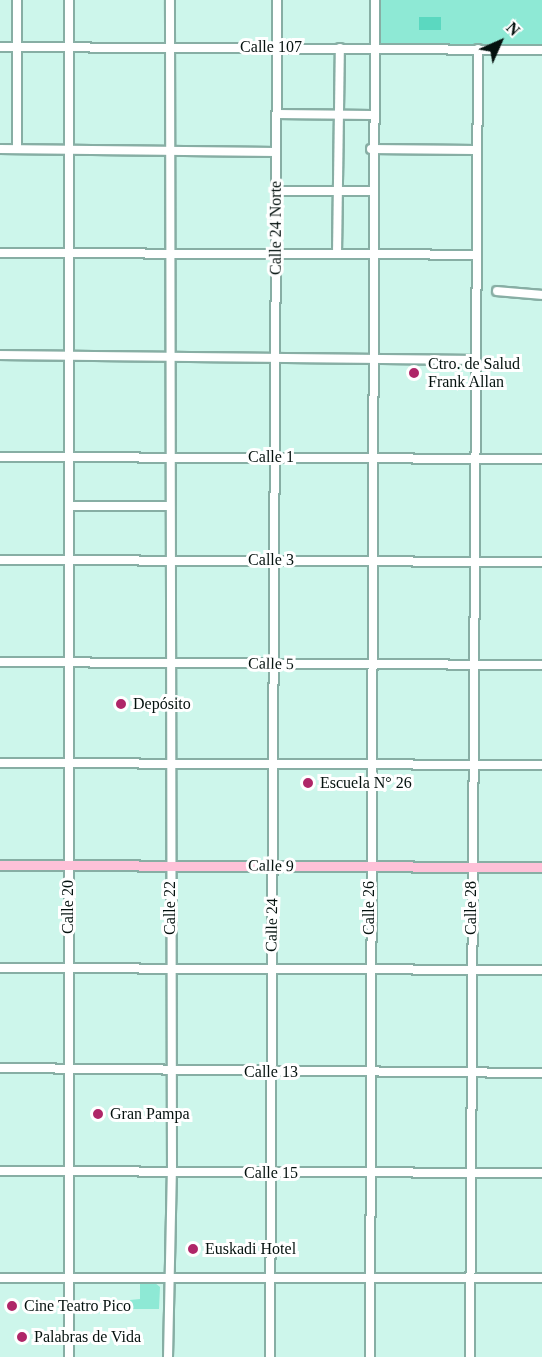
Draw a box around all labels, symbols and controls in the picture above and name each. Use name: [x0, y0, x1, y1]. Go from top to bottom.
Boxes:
north arrow: [470, 12, 530, 72]
text: N: [503, 19, 523, 39]
street label: Calle 107: [240, 37, 302, 57]
street label: Calle 24 Norte: [266, 181, 286, 275]
place label: Ctro. de Salud Frank Allan: [428, 354, 520, 392]
marker: Ctro. de Salud Frank Allan: [405, 364, 423, 382]
street label: Calle 1: [248, 447, 294, 467]
street label: Calle 3: [248, 550, 294, 570]
street label: Calle 5: [248, 654, 294, 674]
place label: Depósito: [133, 694, 191, 714]
marker: Depósito: [114, 697, 128, 711]
place label: Escuela N° 26: [320, 773, 412, 793]
marker: Escuela N° 26: [301, 776, 315, 790]
street label: Calle 9: [248, 856, 294, 876]
street label: Calle 20: [58, 880, 78, 934]
street label: Calle 22: [160, 881, 180, 935]
street label: Calle 26: [359, 881, 379, 935]
street label: Calle 28: [461, 881, 481, 935]
street label: Calle 24: [262, 898, 282, 952]
street label: Calle 13: [244, 1062, 298, 1082]
place label: Gran Pampa: [110, 1104, 190, 1124]
marker: Gran Pampa: [91, 1107, 105, 1121]
street label: Calle 15: [244, 1163, 298, 1183]
place label: Euskadi Hotel: [205, 1239, 296, 1259]
marker: Euskadi Hotel: [186, 1242, 200, 1256]
place label: Cine Teatro Pico: [24, 1296, 131, 1316]
marker: Cine Teatro Pico: [5, 1299, 19, 1313]
place label: Palabras de Vida: [34, 1327, 141, 1347]
marker: Palabras de Vida: [15, 1330, 29, 1344]

